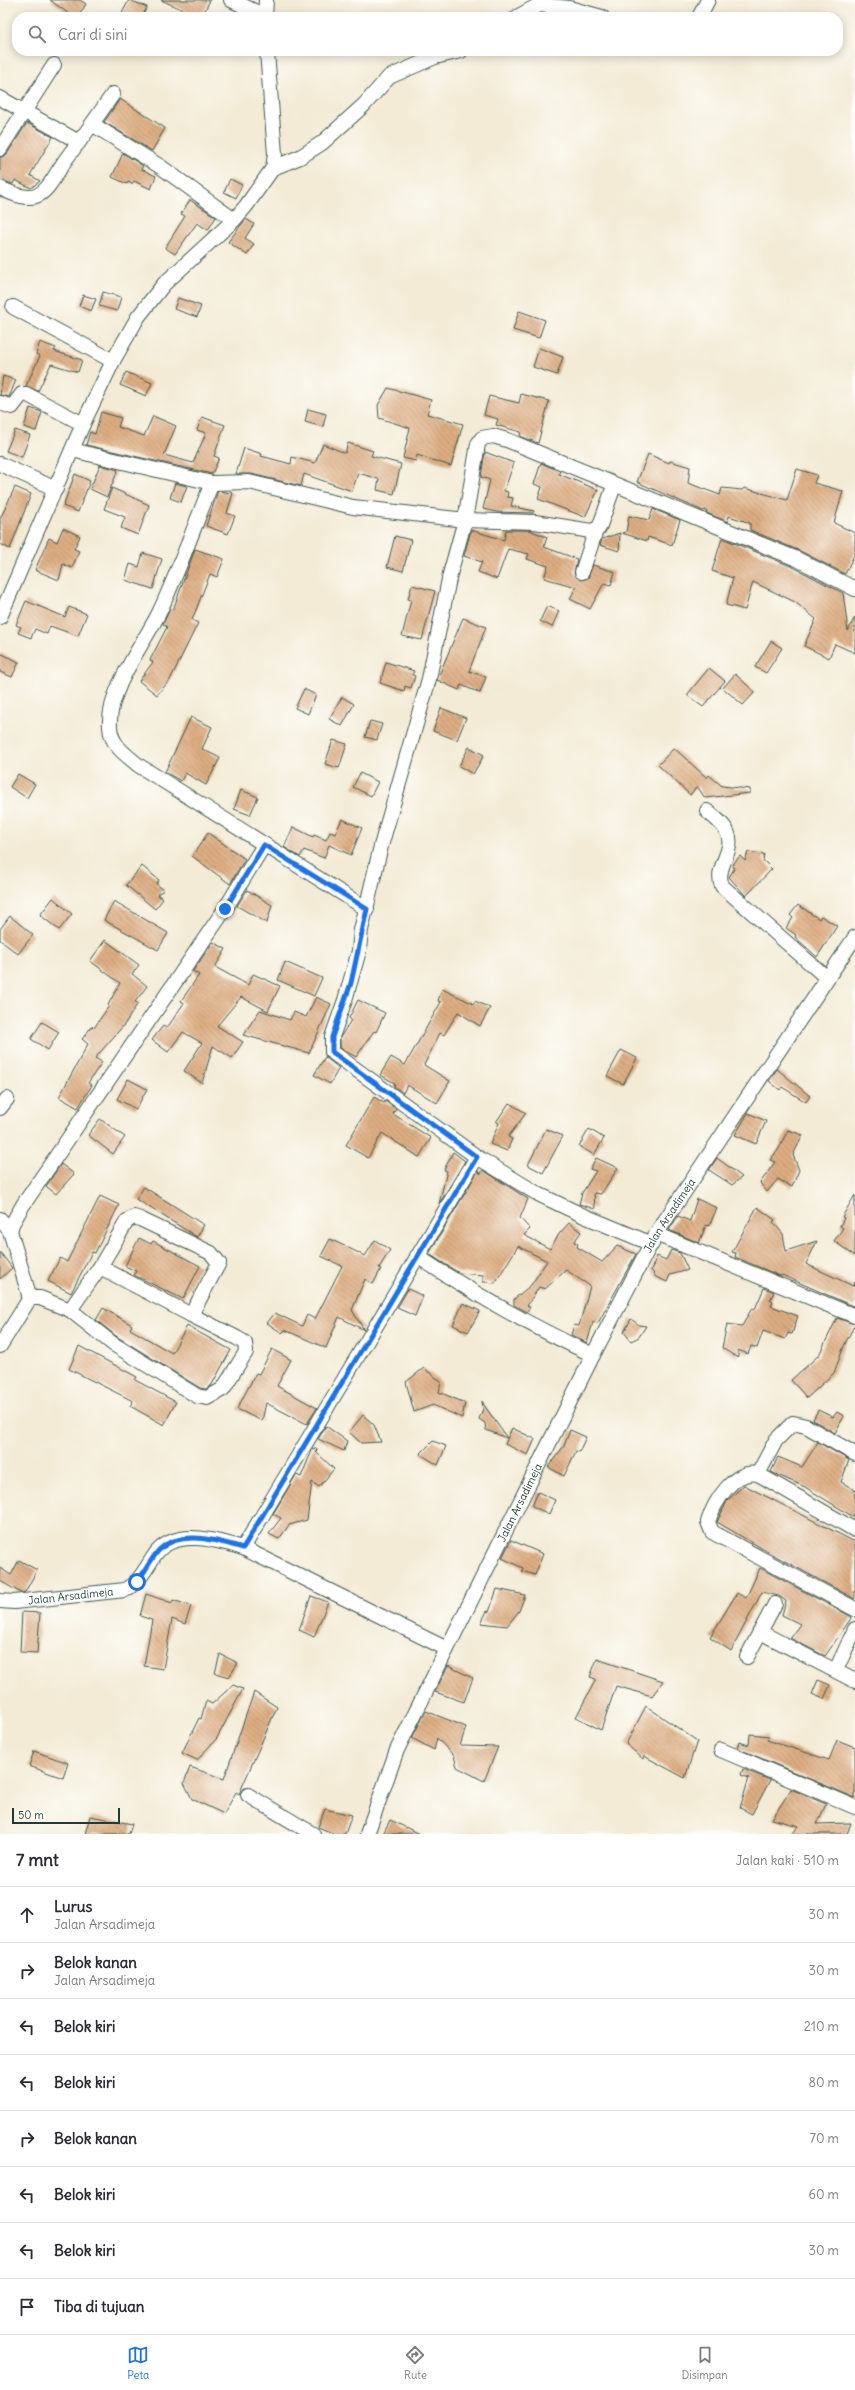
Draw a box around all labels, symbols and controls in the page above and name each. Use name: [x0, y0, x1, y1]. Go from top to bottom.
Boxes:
search box: [12, 12, 843, 56]
icon: search: [26, 23, 48, 45]
text: Cari di sini: [58, 25, 127, 44]
route end: [216, 900, 234, 918]
street label: Jalan Arsadimeja: [641, 1176, 698, 1255]
street label: Jalan Arsadimeja: [494, 1461, 545, 1544]
route start: [128, 1573, 146, 1591]
street label: Jalan Arsadimeja: [27, 1584, 114, 1607]
scale bar: [12, 1806, 120, 1825]
text: 50 m: [18, 1808, 44, 1822]
text: 7 mnt: [16, 1849, 59, 1871]
text: Jalan kaki · 510 m: [736, 1852, 839, 1869]
text: Lurus: [54, 1897, 92, 1916]
icon: ahead: [16, 1904, 38, 1926]
text: 30 m: [809, 1906, 839, 1923]
text: Jalan Arsadimeja: [54, 1916, 155, 1933]
text: Belok kanan: [54, 1953, 137, 1972]
icon: right: [16, 1960, 38, 1982]
text: 30 m: [809, 1962, 839, 1979]
text: Jalan Arsadimeja: [54, 1972, 155, 1989]
icon: left: [16, 2016, 38, 2038]
text: Belok kiri: [54, 2017, 115, 2036]
text: 210 m: [804, 2018, 839, 2035]
icon: left: [16, 2072, 38, 2094]
text: Belok kiri: [54, 2073, 115, 2092]
text: 80 m: [808, 2074, 839, 2091]
icon: right: [16, 2128, 38, 2150]
text: Belok kanan: [54, 2129, 137, 2148]
text: 70 m: [810, 2130, 839, 2147]
icon: left: [16, 2184, 38, 2206]
text: Belok kiri: [54, 2185, 115, 2204]
text: 60 m: [808, 2186, 839, 2203]
icon: left: [16, 2240, 38, 2262]
text: Belok kiri: [54, 2241, 115, 2260]
text: 30 m: [809, 2242, 839, 2259]
icon: arrive: [16, 2296, 38, 2318]
text: Tiba di tujuan: [54, 2297, 144, 2316]
tab: Peta: [127, 2344, 149, 2382]
tab: Rute: [404, 2344, 427, 2382]
tab: Disimpan: [681, 2344, 728, 2382]

